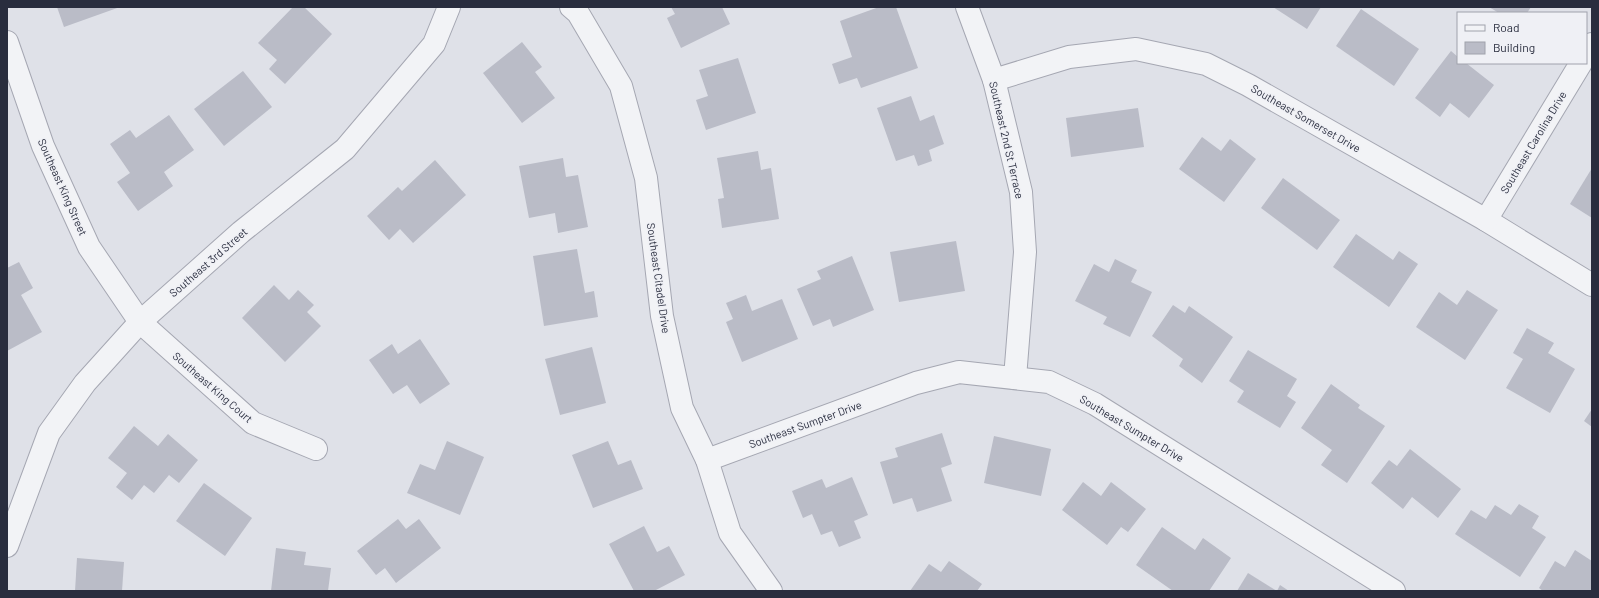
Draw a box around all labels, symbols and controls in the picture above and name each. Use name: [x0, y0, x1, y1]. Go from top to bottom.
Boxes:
legend: [1457, 12, 1587, 64]
text: Road: [1493, 20, 1520, 34]
text: Building: [1493, 40, 1535, 54]
street label: Southeast 2nd St Terrace: [987, 80, 1027, 200]
street label: Southeast Somerset Drive: [1249, 81, 1363, 155]
street label: Southeast Carolina Drive: [1497, 88, 1569, 195]
street label: Southeast King Street: [36, 137, 90, 237]
street label: Southeast Citadel Drive: [645, 222, 673, 334]
street label: Southeast 3rd Street: [166, 225, 250, 299]
street label: Southeast King Court: [170, 349, 256, 425]
street label: Southeast Sumpter Drive: [1078, 392, 1186, 464]
street label: Southeast Sumpter Drive: [747, 397, 863, 450]

